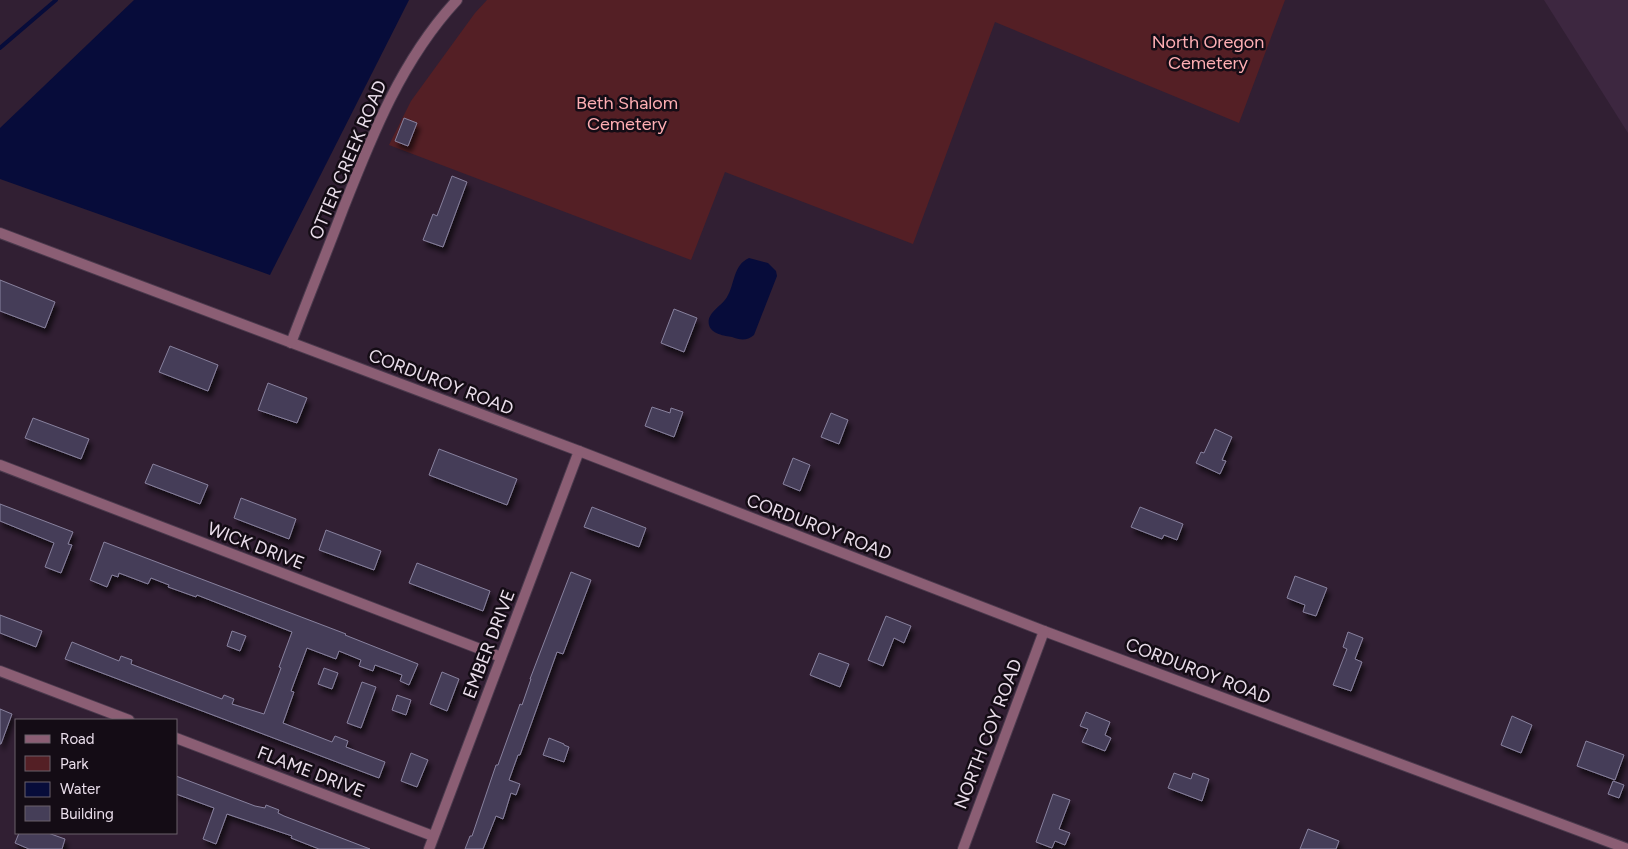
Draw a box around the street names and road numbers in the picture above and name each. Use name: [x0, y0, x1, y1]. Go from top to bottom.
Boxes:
street label: OTTER CREEK ROAD: [304, 77, 392, 243]
street label: CORDUROY ROAD: [365, 344, 517, 420]
street label: CORDUROY ROAD: [743, 489, 895, 565]
street label: WICK DRIVE: [204, 517, 308, 575]
street label: EMBER DRIVE: [458, 586, 520, 702]
street label: CORDUROY ROAD: [1122, 633, 1274, 709]
street label: NORTH COY ROAD: [949, 656, 1027, 812]
street label: FLAME DRIVE: [254, 741, 368, 803]

